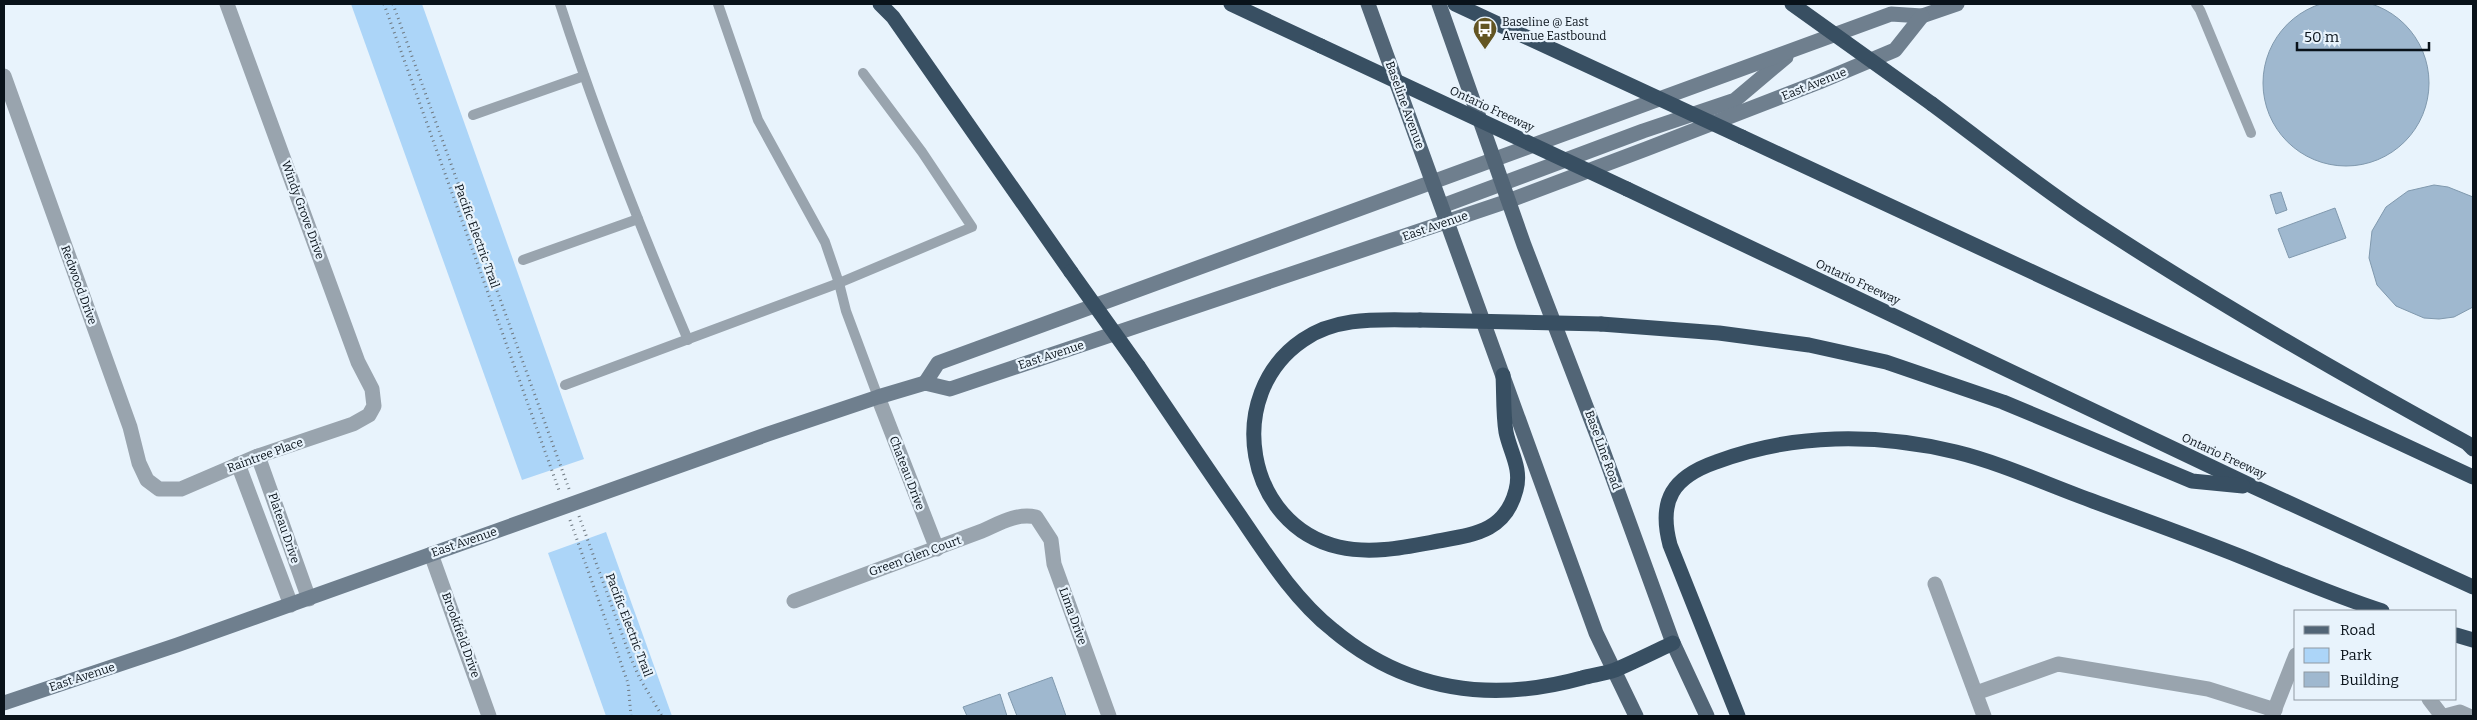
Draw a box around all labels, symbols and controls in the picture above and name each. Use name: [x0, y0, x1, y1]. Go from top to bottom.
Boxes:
place label: Baseline @ East Avenue Eastbound: [1502, 15, 1606, 43]
bus stop icon: Baseline @ East Avenue Eastbound: [1472, 16, 1498, 50]
scale bar: [2297, 20, 2430, 52]
text: 50 m: [2304, 28, 2340, 46]
street label: Baseline Avenue: [1383, 59, 1427, 151]
street label: East Avenue: [1780, 65, 1848, 103]
street label: Ontario Freeway: [1448, 83, 1537, 135]
street label: Windy Grove Drive: [279, 159, 327, 261]
street label: Pacific Electric Trail: [452, 182, 503, 290]
street label: East Avenue: [1400, 208, 1470, 244]
street label: Redwood Drive: [58, 243, 100, 327]
street label: Ontario Freeway: [1814, 256, 1903, 308]
street label: East Avenue: [1016, 338, 1086, 372]
street label: Base Line Road: [1582, 408, 1624, 492]
street label: Ontario Freeway: [2180, 430, 2269, 482]
street label: Chateau Drive: [886, 434, 928, 512]
street label: Raintree Place: [225, 435, 305, 475]
street label: Plateau Drive: [265, 491, 303, 565]
street label: East Avenue: [429, 524, 499, 560]
street label: Green Glen Court: [867, 533, 964, 579]
street label: Pacific Electric Trail: [603, 571, 655, 679]
street label: Lima Drive: [1056, 585, 1090, 647]
street label: Brookfield Drive: [439, 590, 483, 680]
legend: [2294, 610, 2457, 700]
text: Road: [2340, 621, 2375, 639]
text: Park: [2340, 646, 2372, 664]
street label: East Avenue: [47, 660, 117, 694]
text: Building: [2340, 671, 2399, 689]

